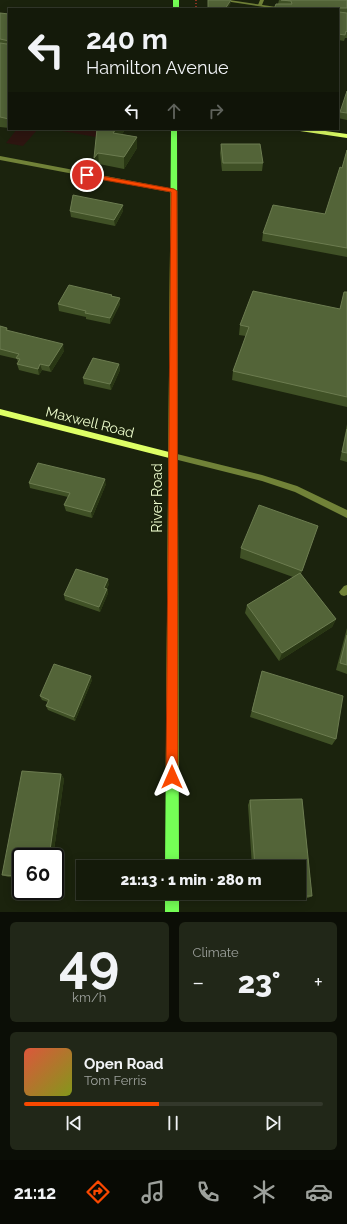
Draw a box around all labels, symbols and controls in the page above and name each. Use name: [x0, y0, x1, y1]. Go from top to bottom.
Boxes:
text: 240 m: [86, 23, 168, 56]
icon: left: [20, 24, 72, 76]
text: Hamilton Avenue: [86, 57, 229, 78]
icon: left: [121, 100, 143, 122]
icon: ahead: [163, 100, 185, 122]
icon: right: [205, 100, 227, 122]
pin: [70, 158, 104, 192]
icon: arrive: [76, 164, 98, 186]
street label: Maxwell Road: [44, 403, 136, 441]
street label: River Road: [149, 463, 165, 533]
position arrow: [151, 756, 193, 798]
speed limit sign: 60: [12, 848, 64, 900]
text: 21:13 · 1 min · 280 m: [120, 871, 262, 889]
text: 49: [59, 933, 119, 994]
text: Climate: [193, 945, 239, 960]
text: 23°: [238, 965, 281, 1000]
text: −: [193, 969, 204, 995]
text: +: [314, 969, 323, 995]
text: km/h: [72, 990, 106, 1005]
text: Open Road: [84, 1055, 164, 1073]
text: Tom Ferris: [84, 1073, 147, 1088]
icon: previous: [63, 1112, 85, 1134]
icon: pause: [162, 1112, 184, 1134]
icon: next: [262, 1112, 284, 1134]
icon: directions: [84, 1178, 112, 1206]
icon: music: [139, 1178, 167, 1206]
icon: phone: [194, 1178, 222, 1206]
icon: climate: [250, 1178, 278, 1206]
icon: car: [305, 1178, 333, 1206]
text: 21:12: [14, 1182, 56, 1203]

